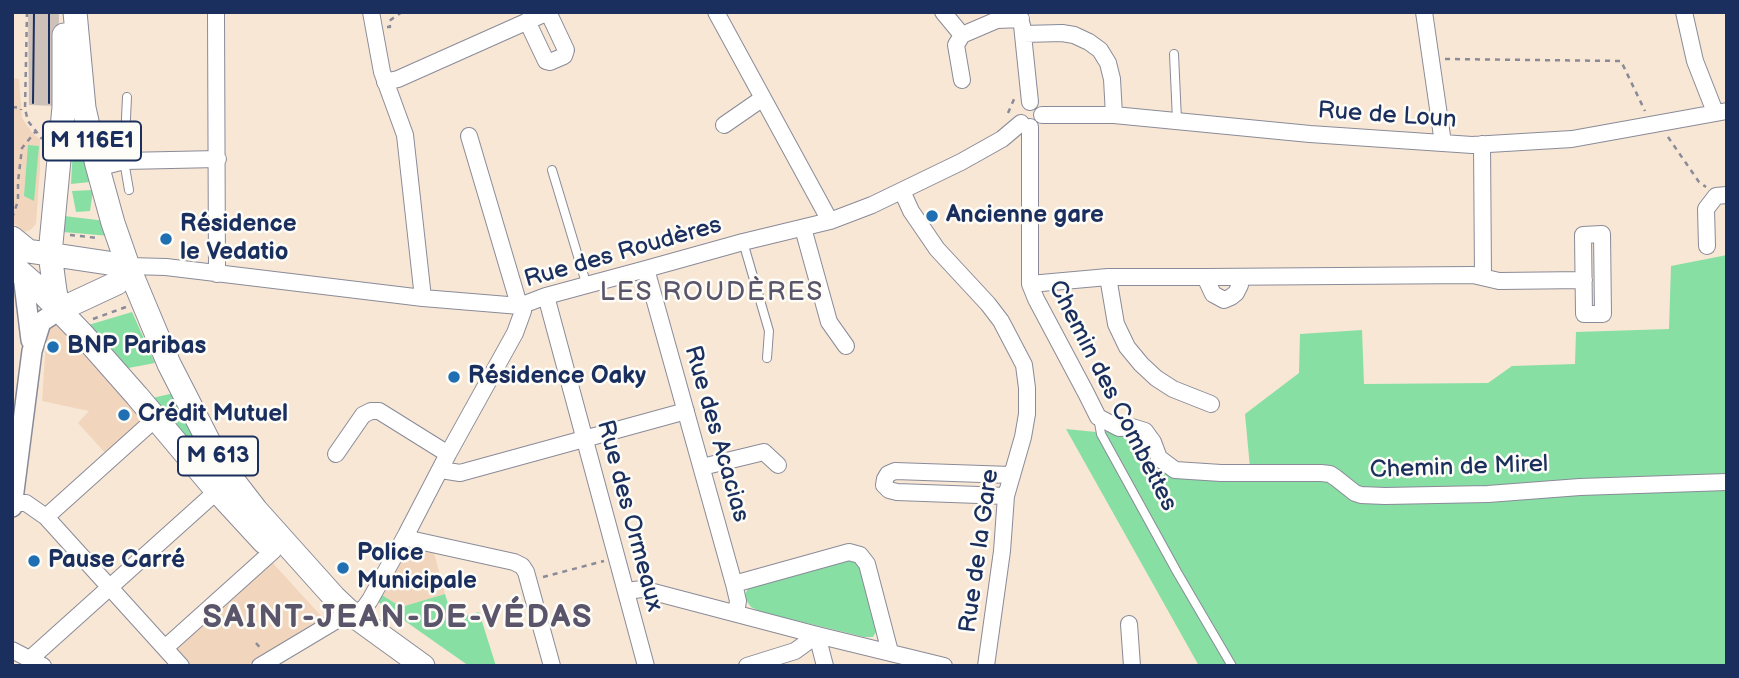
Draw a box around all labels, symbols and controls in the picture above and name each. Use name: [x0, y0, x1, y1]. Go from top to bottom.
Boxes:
street label: Rue de Loun: [1317, 97, 1457, 135]
road number: M 116E1: [43, 122, 141, 160]
place label: Ancienne gare: [946, 202, 1104, 230]
marker: Ancienne gare: [924, 208, 940, 224]
place label: Résidence le Vedatio: [180, 211, 296, 267]
street label: Rue des Roudères: [521, 211, 725, 295]
marker: Résidence le Vedatio: [158, 231, 174, 247]
street label: Chemin des Combettes: [1041, 276, 1183, 516]
district label: LES ROUDÈRES: [601, 277, 823, 309]
place label: BNP Paribas: [67, 333, 206, 361]
marker: BNP Paribas: [45, 339, 61, 355]
street label: Rue des Acacias: [677, 343, 755, 525]
place label: Résidence Oaky: [468, 363, 646, 391]
marker: Résidence Oaky: [446, 369, 462, 385]
place label: Crédit Mutuel: [138, 401, 288, 429]
marker: Crédit Mutuel: [116, 407, 132, 423]
street label: Rue des Ormeaux: [590, 417, 668, 615]
road number: M 613: [178, 436, 258, 476]
street label: Chemin de Mirel: [1369, 450, 1549, 486]
street label: Rue de la Gare: [954, 467, 1006, 635]
place label: Police Municipale: [357, 540, 477, 596]
place label: Pause Carré: [48, 547, 185, 575]
marker: Pause Carré: [26, 553, 42, 569]
marker: Police Municipale: [335, 560, 351, 576]
district label: SAINT-JEAN-DE-VÉDAS: [205, 600, 591, 638]

